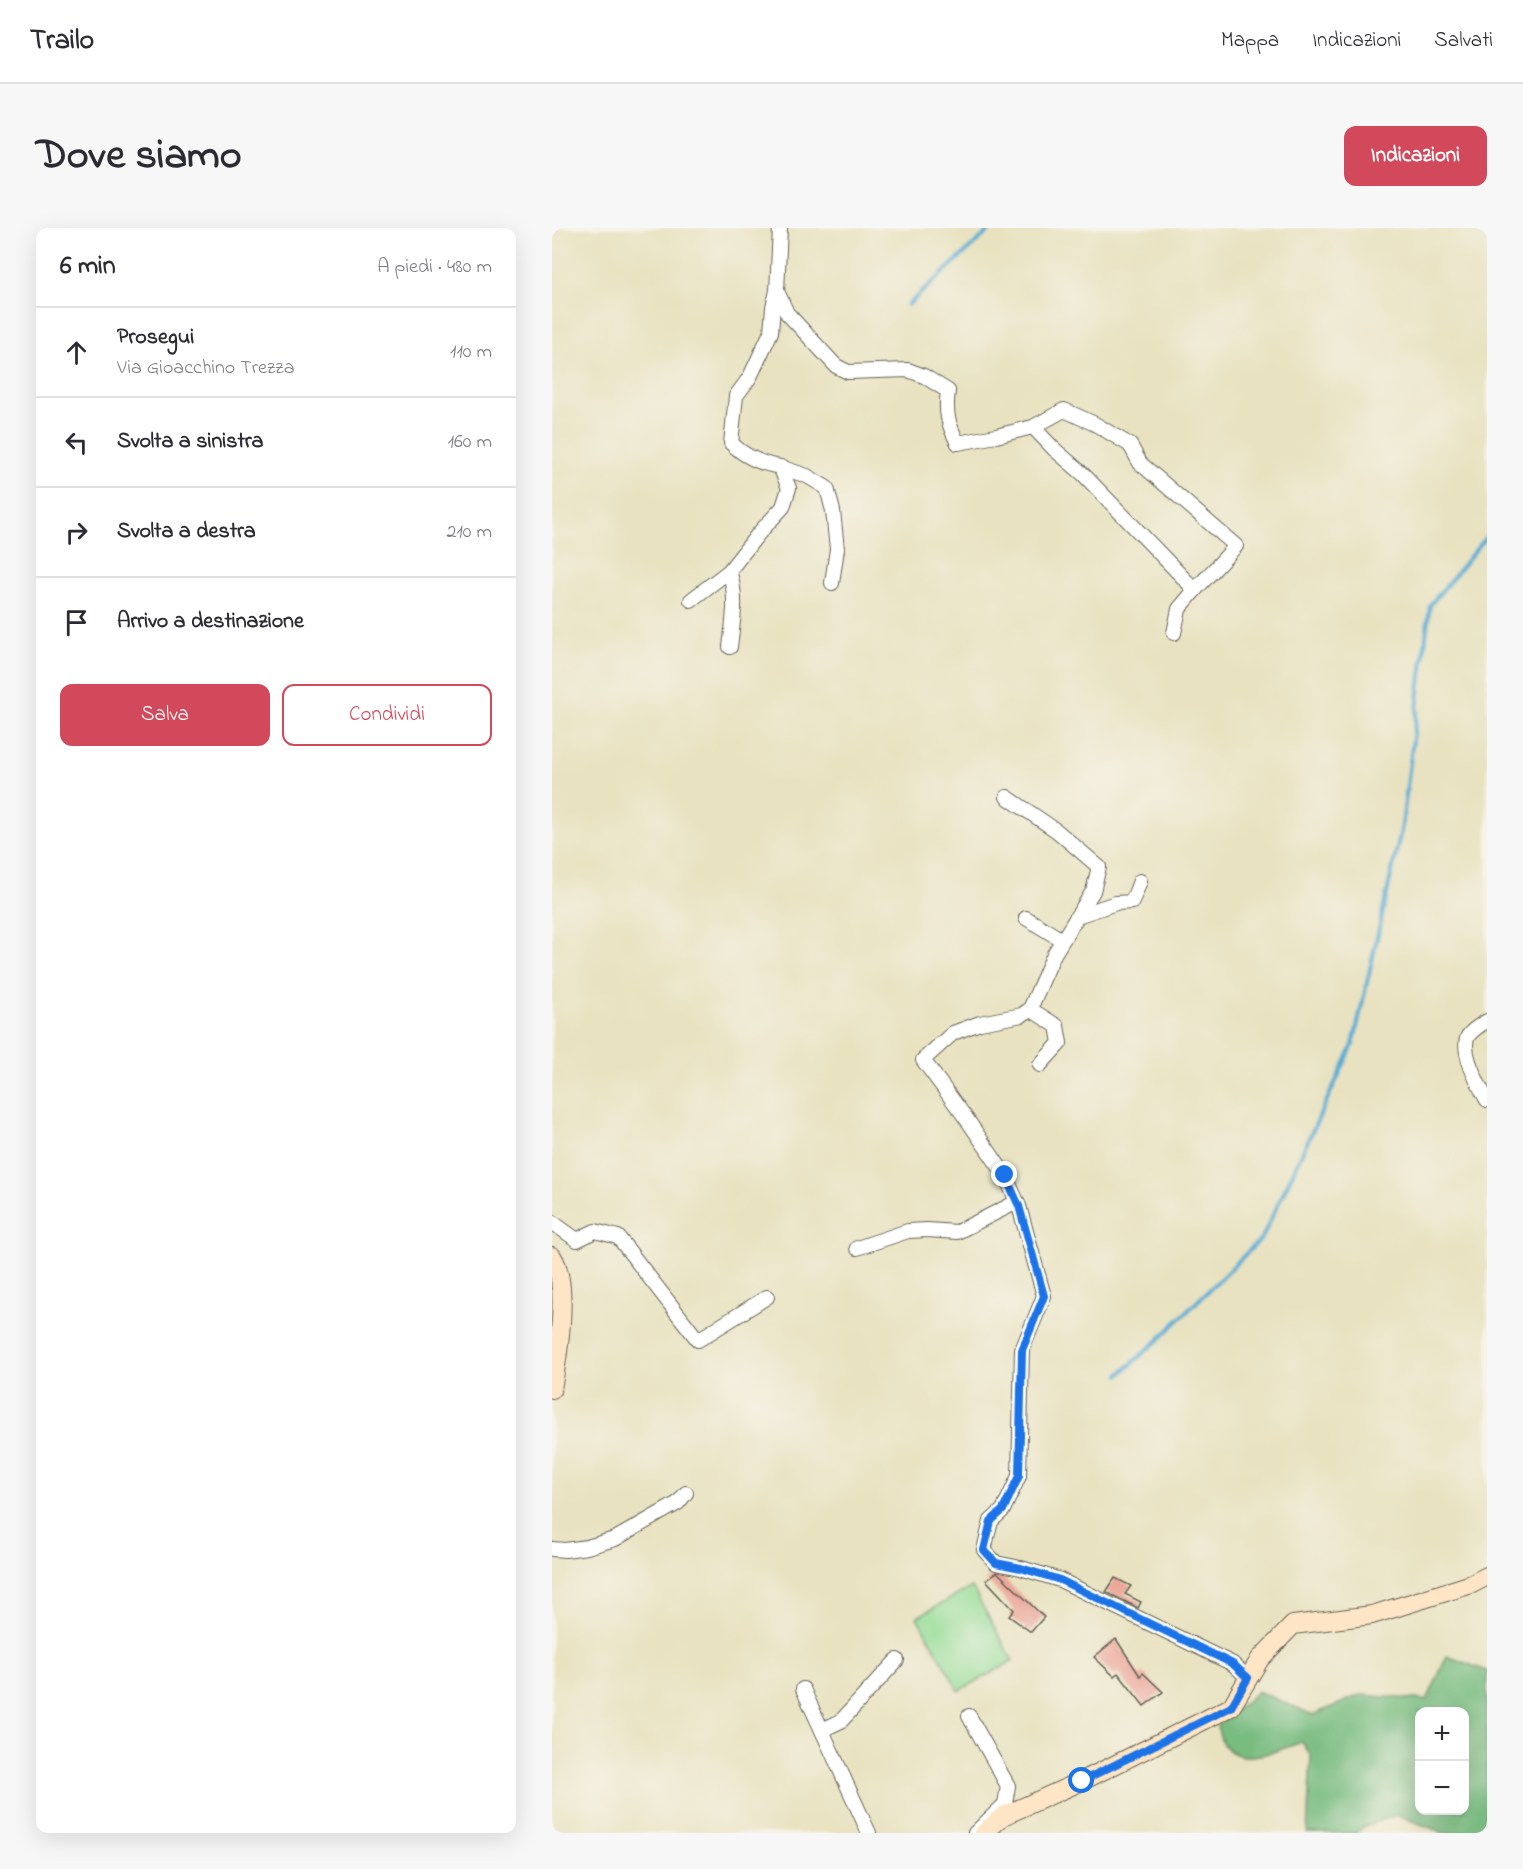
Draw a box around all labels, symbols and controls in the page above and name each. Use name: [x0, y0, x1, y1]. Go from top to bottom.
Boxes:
text: Trailo: [30, 21, 94, 62]
text: Mappa: [1221, 26, 1279, 56]
text: Indicazioni: [1312, 26, 1401, 56]
text: Salvati: [1434, 26, 1493, 56]
text: Dove siamo: [36, 126, 242, 187]
button: Indicazioni: [1344, 126, 1487, 186]
text: 6 min: [60, 248, 116, 286]
text: A piedi · 480 m: [377, 253, 492, 282]
text: Prosegui: [117, 322, 194, 354]
icon: ahead: [60, 336, 93, 369]
text: 110 m: [450, 338, 492, 367]
text: Via Gioacchino Trezza: [117, 354, 294, 383]
icon: left: [60, 426, 93, 459]
text: Svolta a sinistra: [117, 426, 264, 458]
text: 160 m: [448, 428, 492, 457]
icon: right: [60, 516, 93, 549]
text: Svolta a destra: [117, 516, 256, 548]
text: 210 m: [447, 518, 492, 547]
icon: arrive: [60, 606, 93, 639]
text: Arrivo a destinazione: [117, 606, 304, 638]
button: Salva: [60, 684, 270, 746]
button: Condividi: [282, 684, 492, 746]
route end: [991, 1161, 1017, 1187]
map controls: [1415, 1707, 1469, 1815]
button: +: [1415, 1707, 1469, 1761]
button: −: [1415, 1761, 1469, 1815]
route start: [1068, 1767, 1094, 1793]

